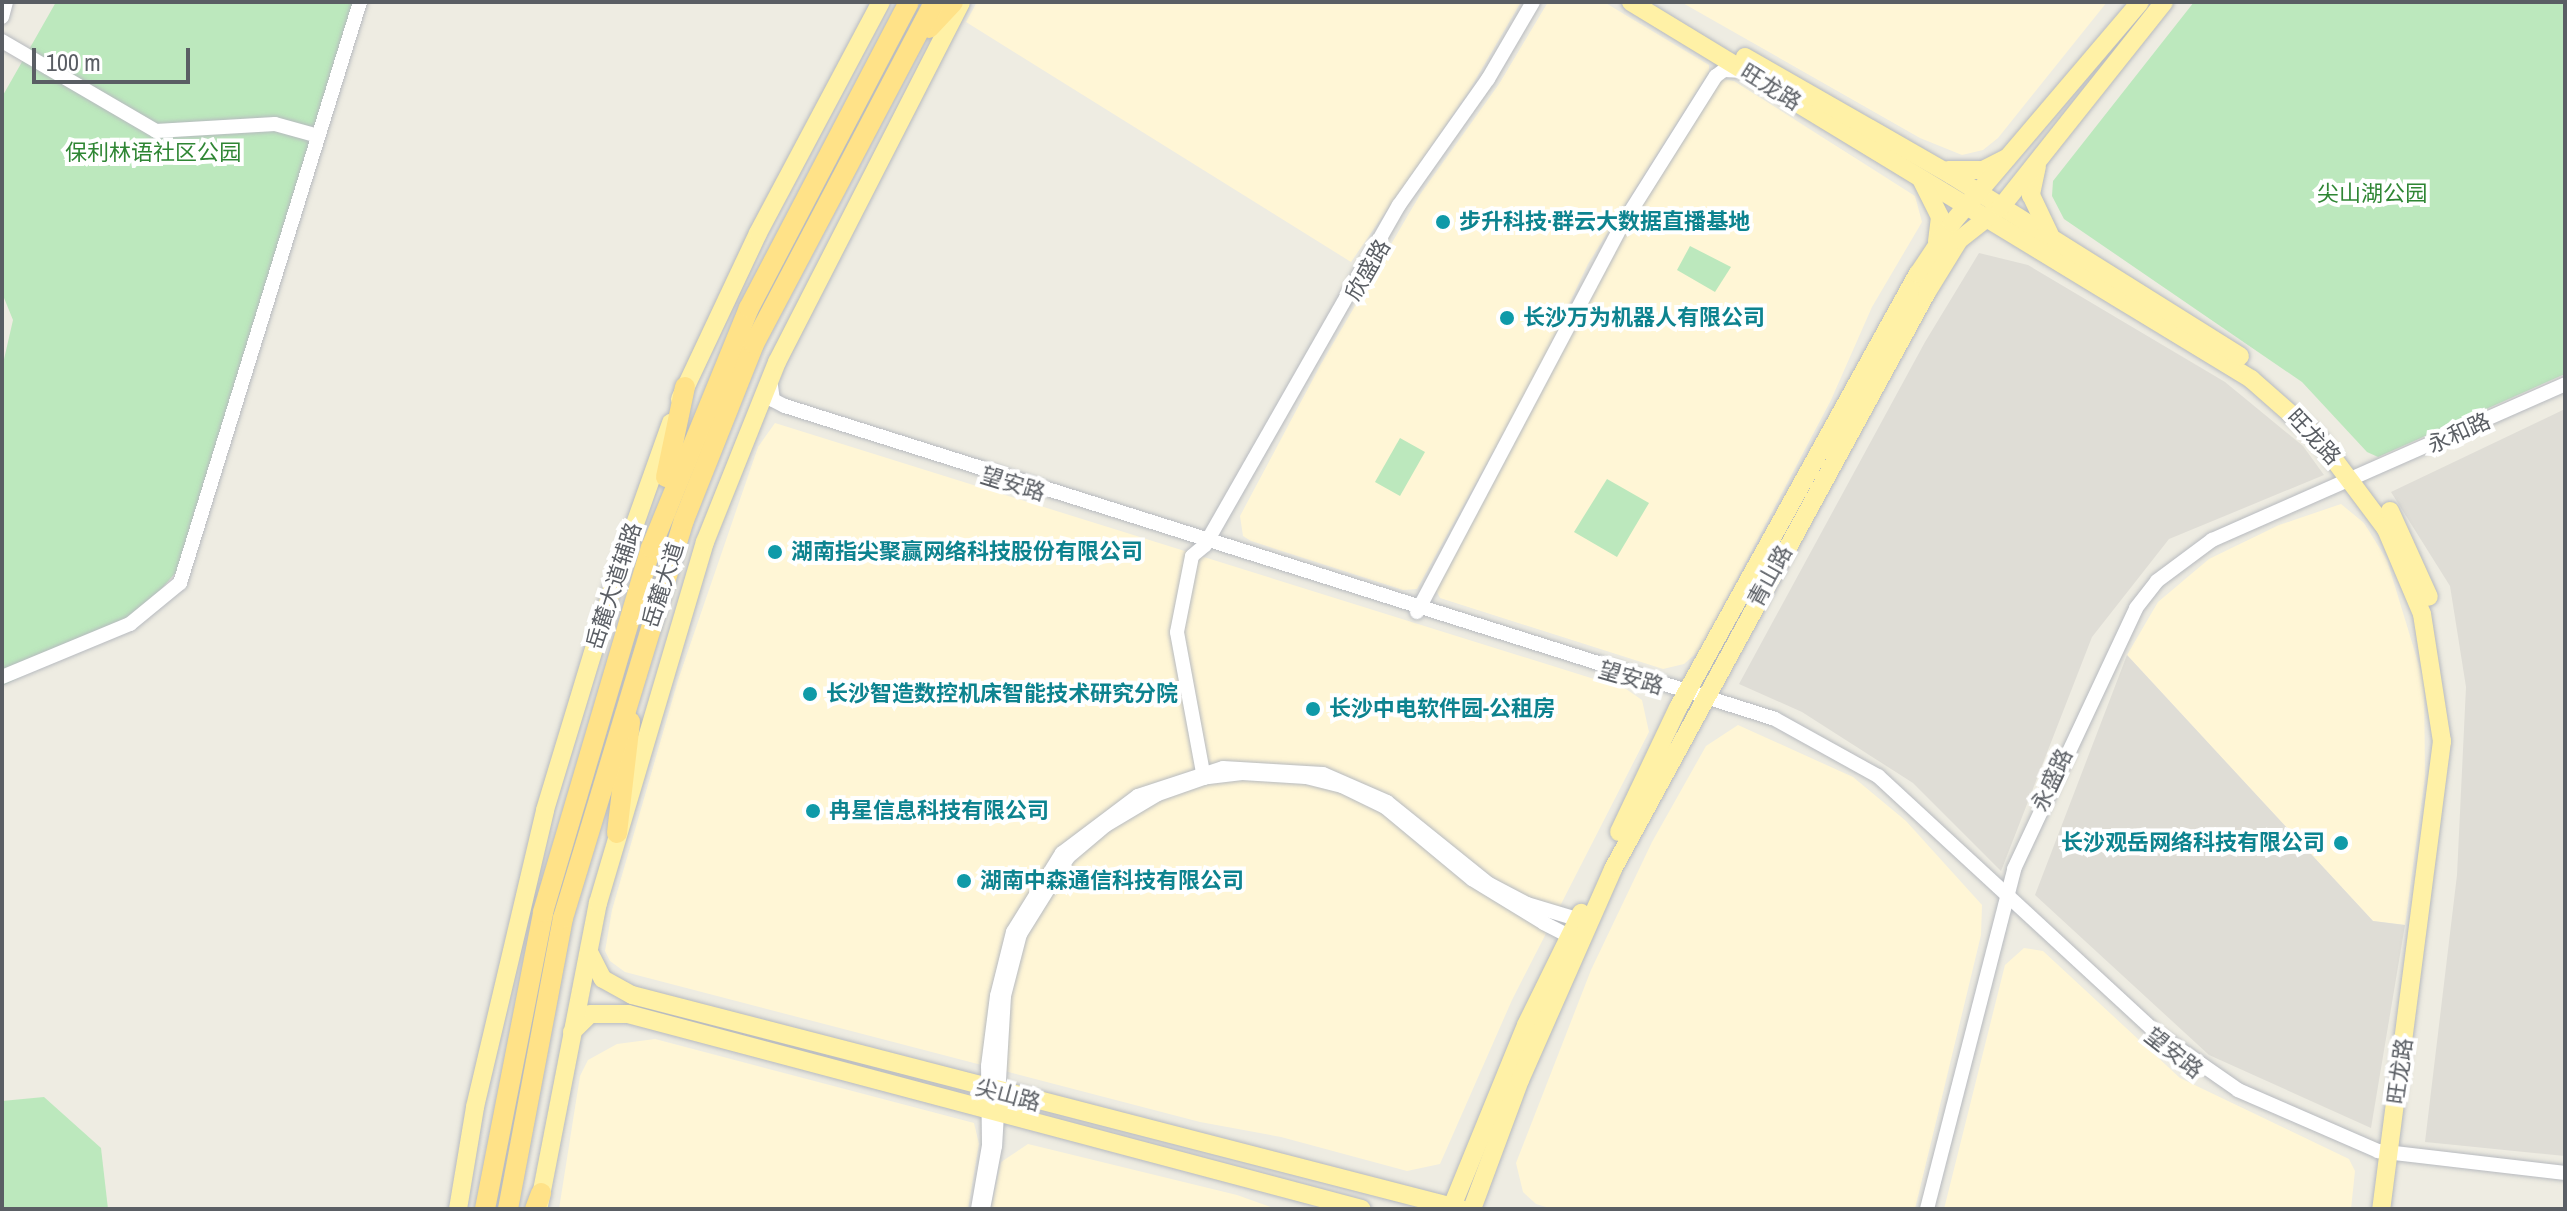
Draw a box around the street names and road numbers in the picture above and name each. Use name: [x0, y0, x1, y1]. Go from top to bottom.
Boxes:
street label: 旺龙路: [1736, 58, 1806, 116]
street label: 欣盛路: [1340, 235, 1396, 305]
street label: 旺龙路: [2282, 404, 2346, 470]
street label: 永和路: [2423, 408, 2495, 458]
street label: 望安路: [978, 462, 1048, 506]
street label: 岳麓大道辅路: [581, 519, 647, 653]
street label: 岳麓大道: [637, 539, 689, 631]
street label: 青山路: [1742, 541, 1798, 611]
street label: 望安路: [1596, 656, 1666, 700]
street label: 永盛路: [2026, 745, 2078, 815]
street label: 望安路: [2140, 1022, 2208, 1084]
street label: 旺龙路: [2382, 1036, 2418, 1106]
street label: 尖山路: [973, 1074, 1043, 1116]

